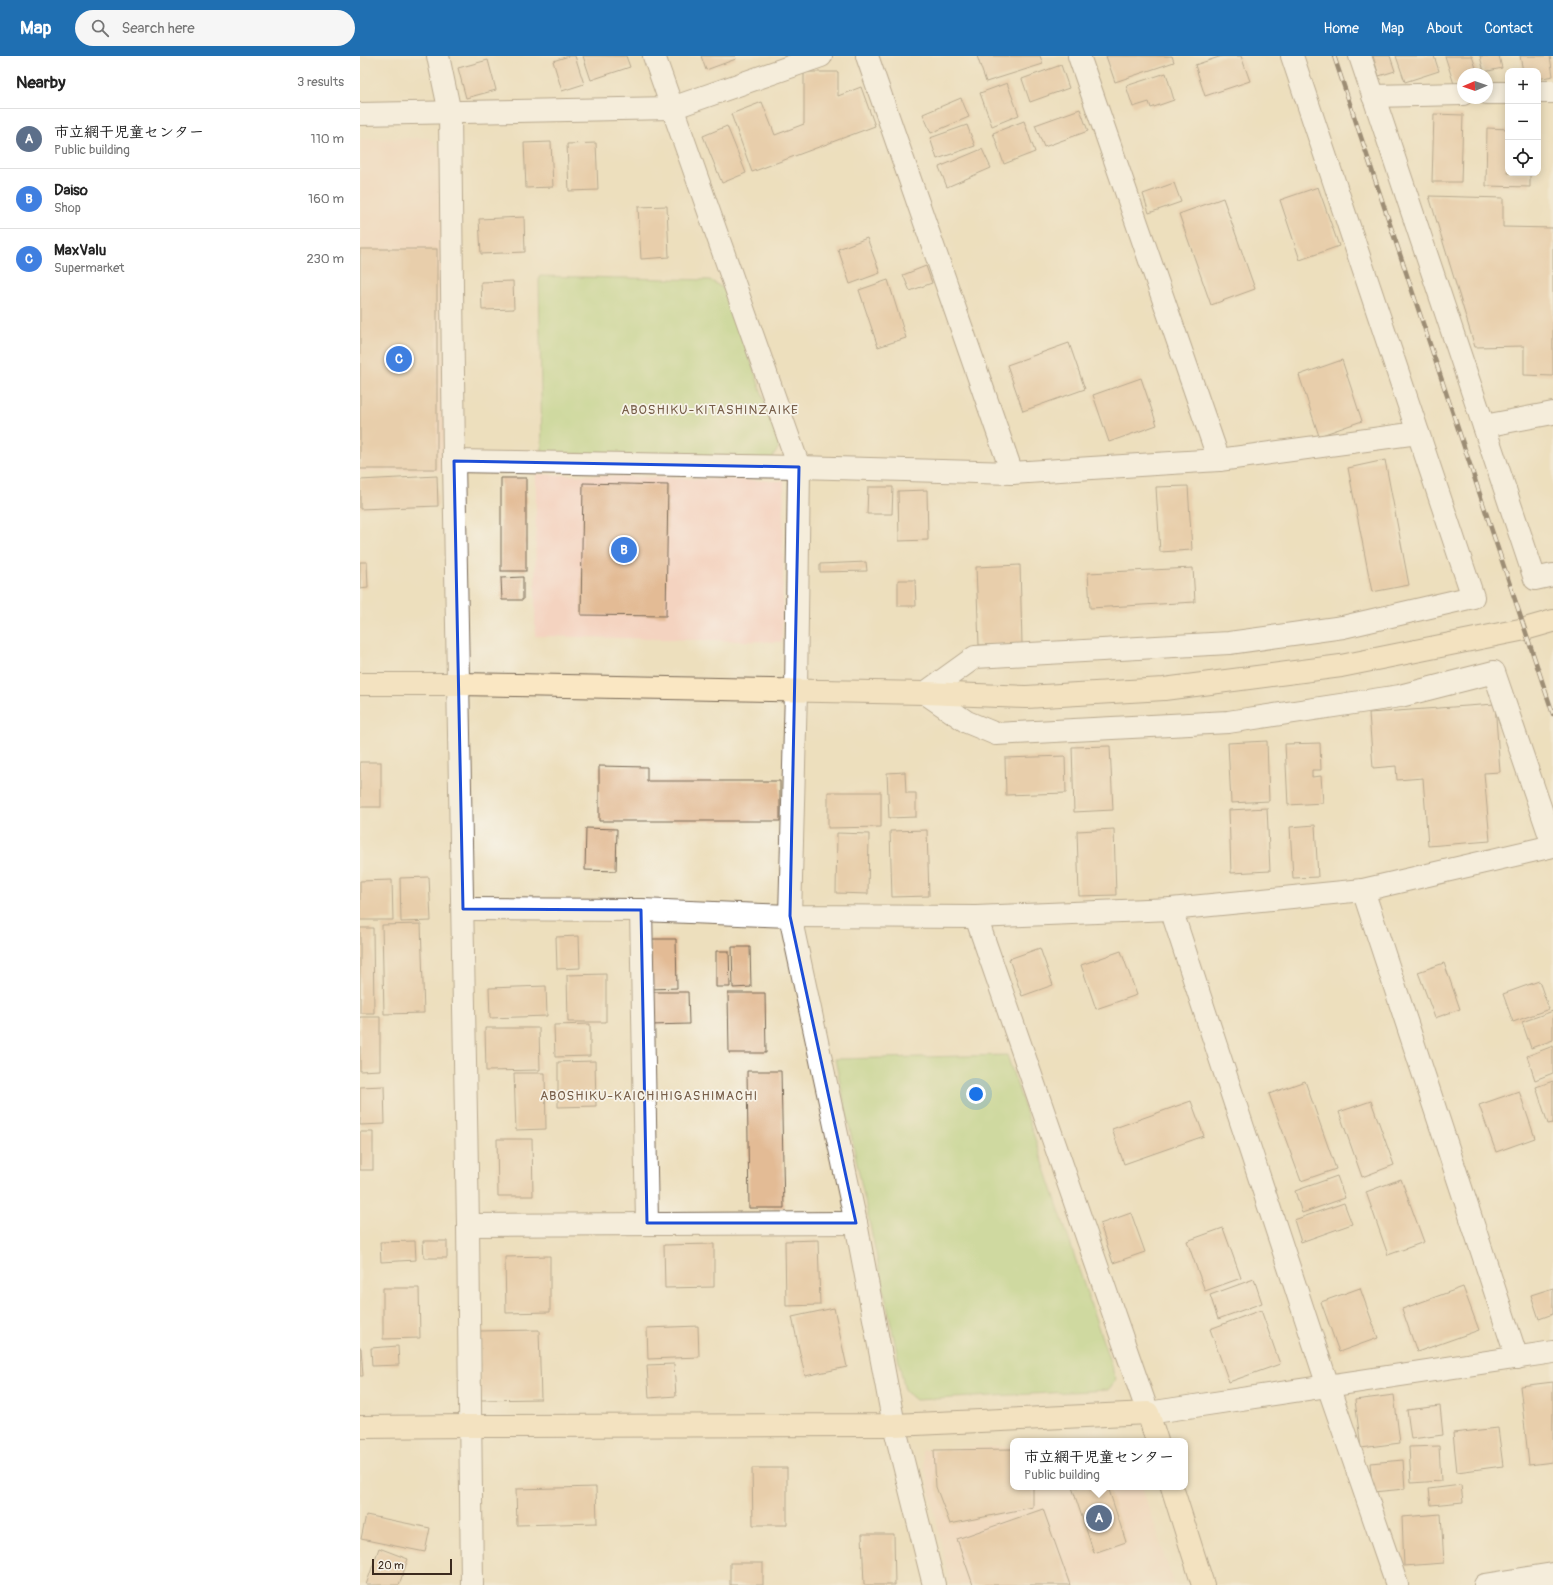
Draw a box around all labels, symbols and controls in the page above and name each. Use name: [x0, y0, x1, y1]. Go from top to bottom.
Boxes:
search box: [75, 10, 355, 46]
text: Map: [20, 16, 51, 40]
icon: search: [89, 17, 111, 39]
text: Search here: [121, 19, 195, 38]
text: Home: [1324, 20, 1359, 37]
text: Map: [1381, 20, 1404, 37]
text: About: [1426, 20, 1462, 37]
text: Contact: [1484, 20, 1533, 37]
north arrow: [1457, 68, 1493, 104]
map controls: [1505, 68, 1541, 176]
button: +: [1505, 68, 1541, 104]
text: Nearby: [16, 72, 65, 93]
text: 3 results: [297, 74, 344, 90]
button: −: [1505, 104, 1541, 140]
text: 市立網干児童センター: [54, 123, 204, 142]
text: A: [25, 131, 33, 147]
text: 110 m: [311, 131, 344, 147]
button: locate: [1505, 140, 1541, 176]
text: Public building: [54, 142, 130, 158]
text: Daiso: [54, 181, 88, 200]
text: B: [25, 191, 33, 207]
text: 160 m: [308, 191, 344, 207]
text: Shop: [54, 200, 81, 216]
text: MaxValu: [54, 241, 106, 260]
text: C: [25, 251, 33, 267]
text: 230 m: [307, 251, 344, 267]
text: Supermarket: [54, 260, 125, 276]
pin: C: [386, 344, 412, 374]
district label: ABOSHIKU-KITASHINZAIKE: [621, 402, 799, 418]
pin: B: [611, 535, 637, 565]
your location: [966, 1084, 986, 1104]
district label: ABOSHIKU-KAICHIHIGASHIMACHI: [540, 1088, 758, 1104]
popup: [1010, 1438, 1188, 1490]
text: 市立網干児童センター: [1024, 1448, 1174, 1467]
text: Public building: [1024, 1467, 1100, 1483]
pin: A: [1086, 1503, 1112, 1533]
scale bar: [372, 1557, 452, 1576]
text: 20 m: [378, 1559, 404, 1572]

